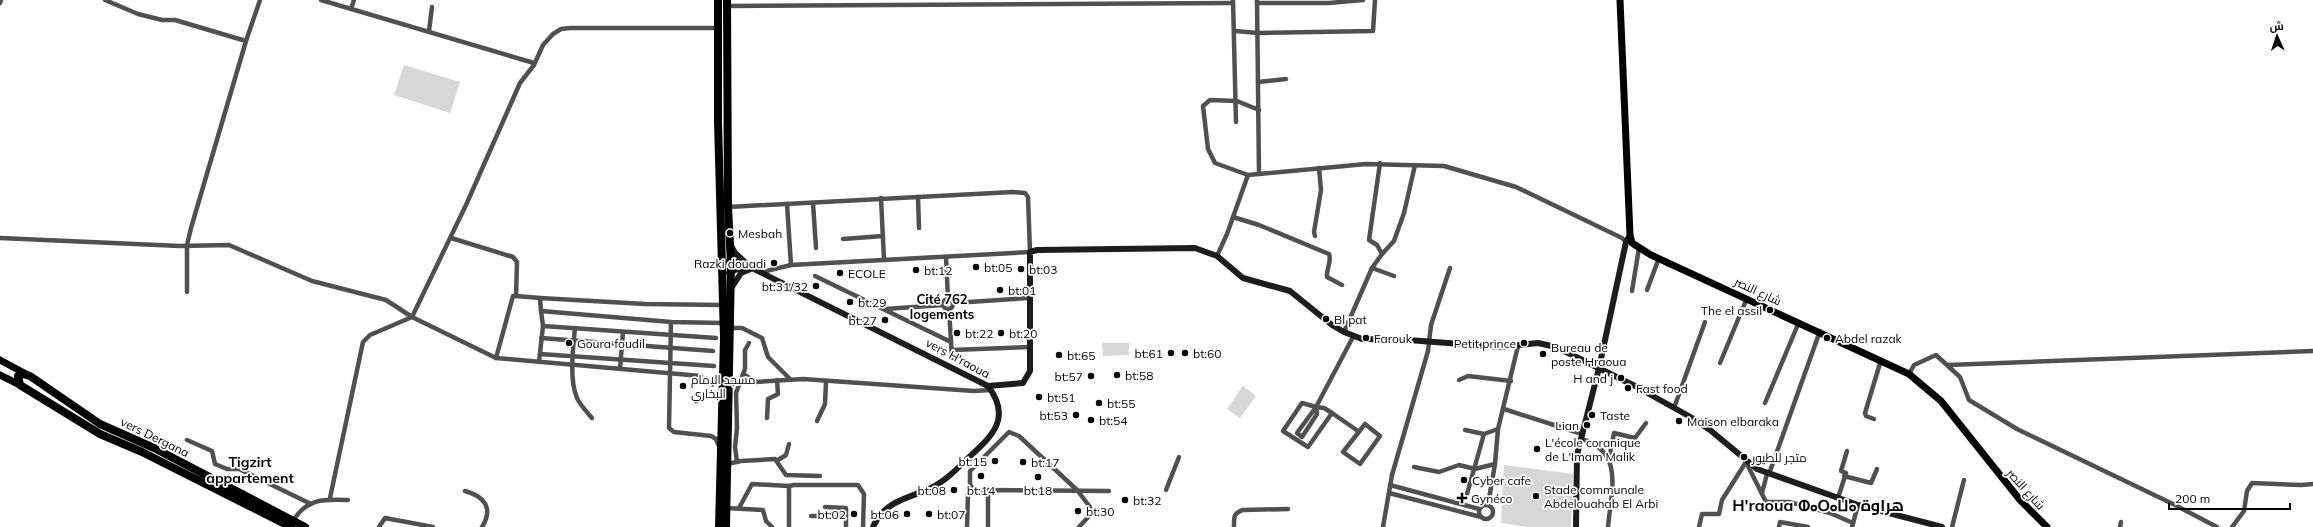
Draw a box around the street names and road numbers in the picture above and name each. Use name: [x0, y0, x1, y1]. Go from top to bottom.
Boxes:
street label: شارع النصر: [1731, 273, 1784, 309]
street label: vers H'raoua: [923, 335, 993, 381]
street label: vers Dergana: [118, 414, 192, 460]
street label: شارع النصر: [2002, 465, 2048, 513]

